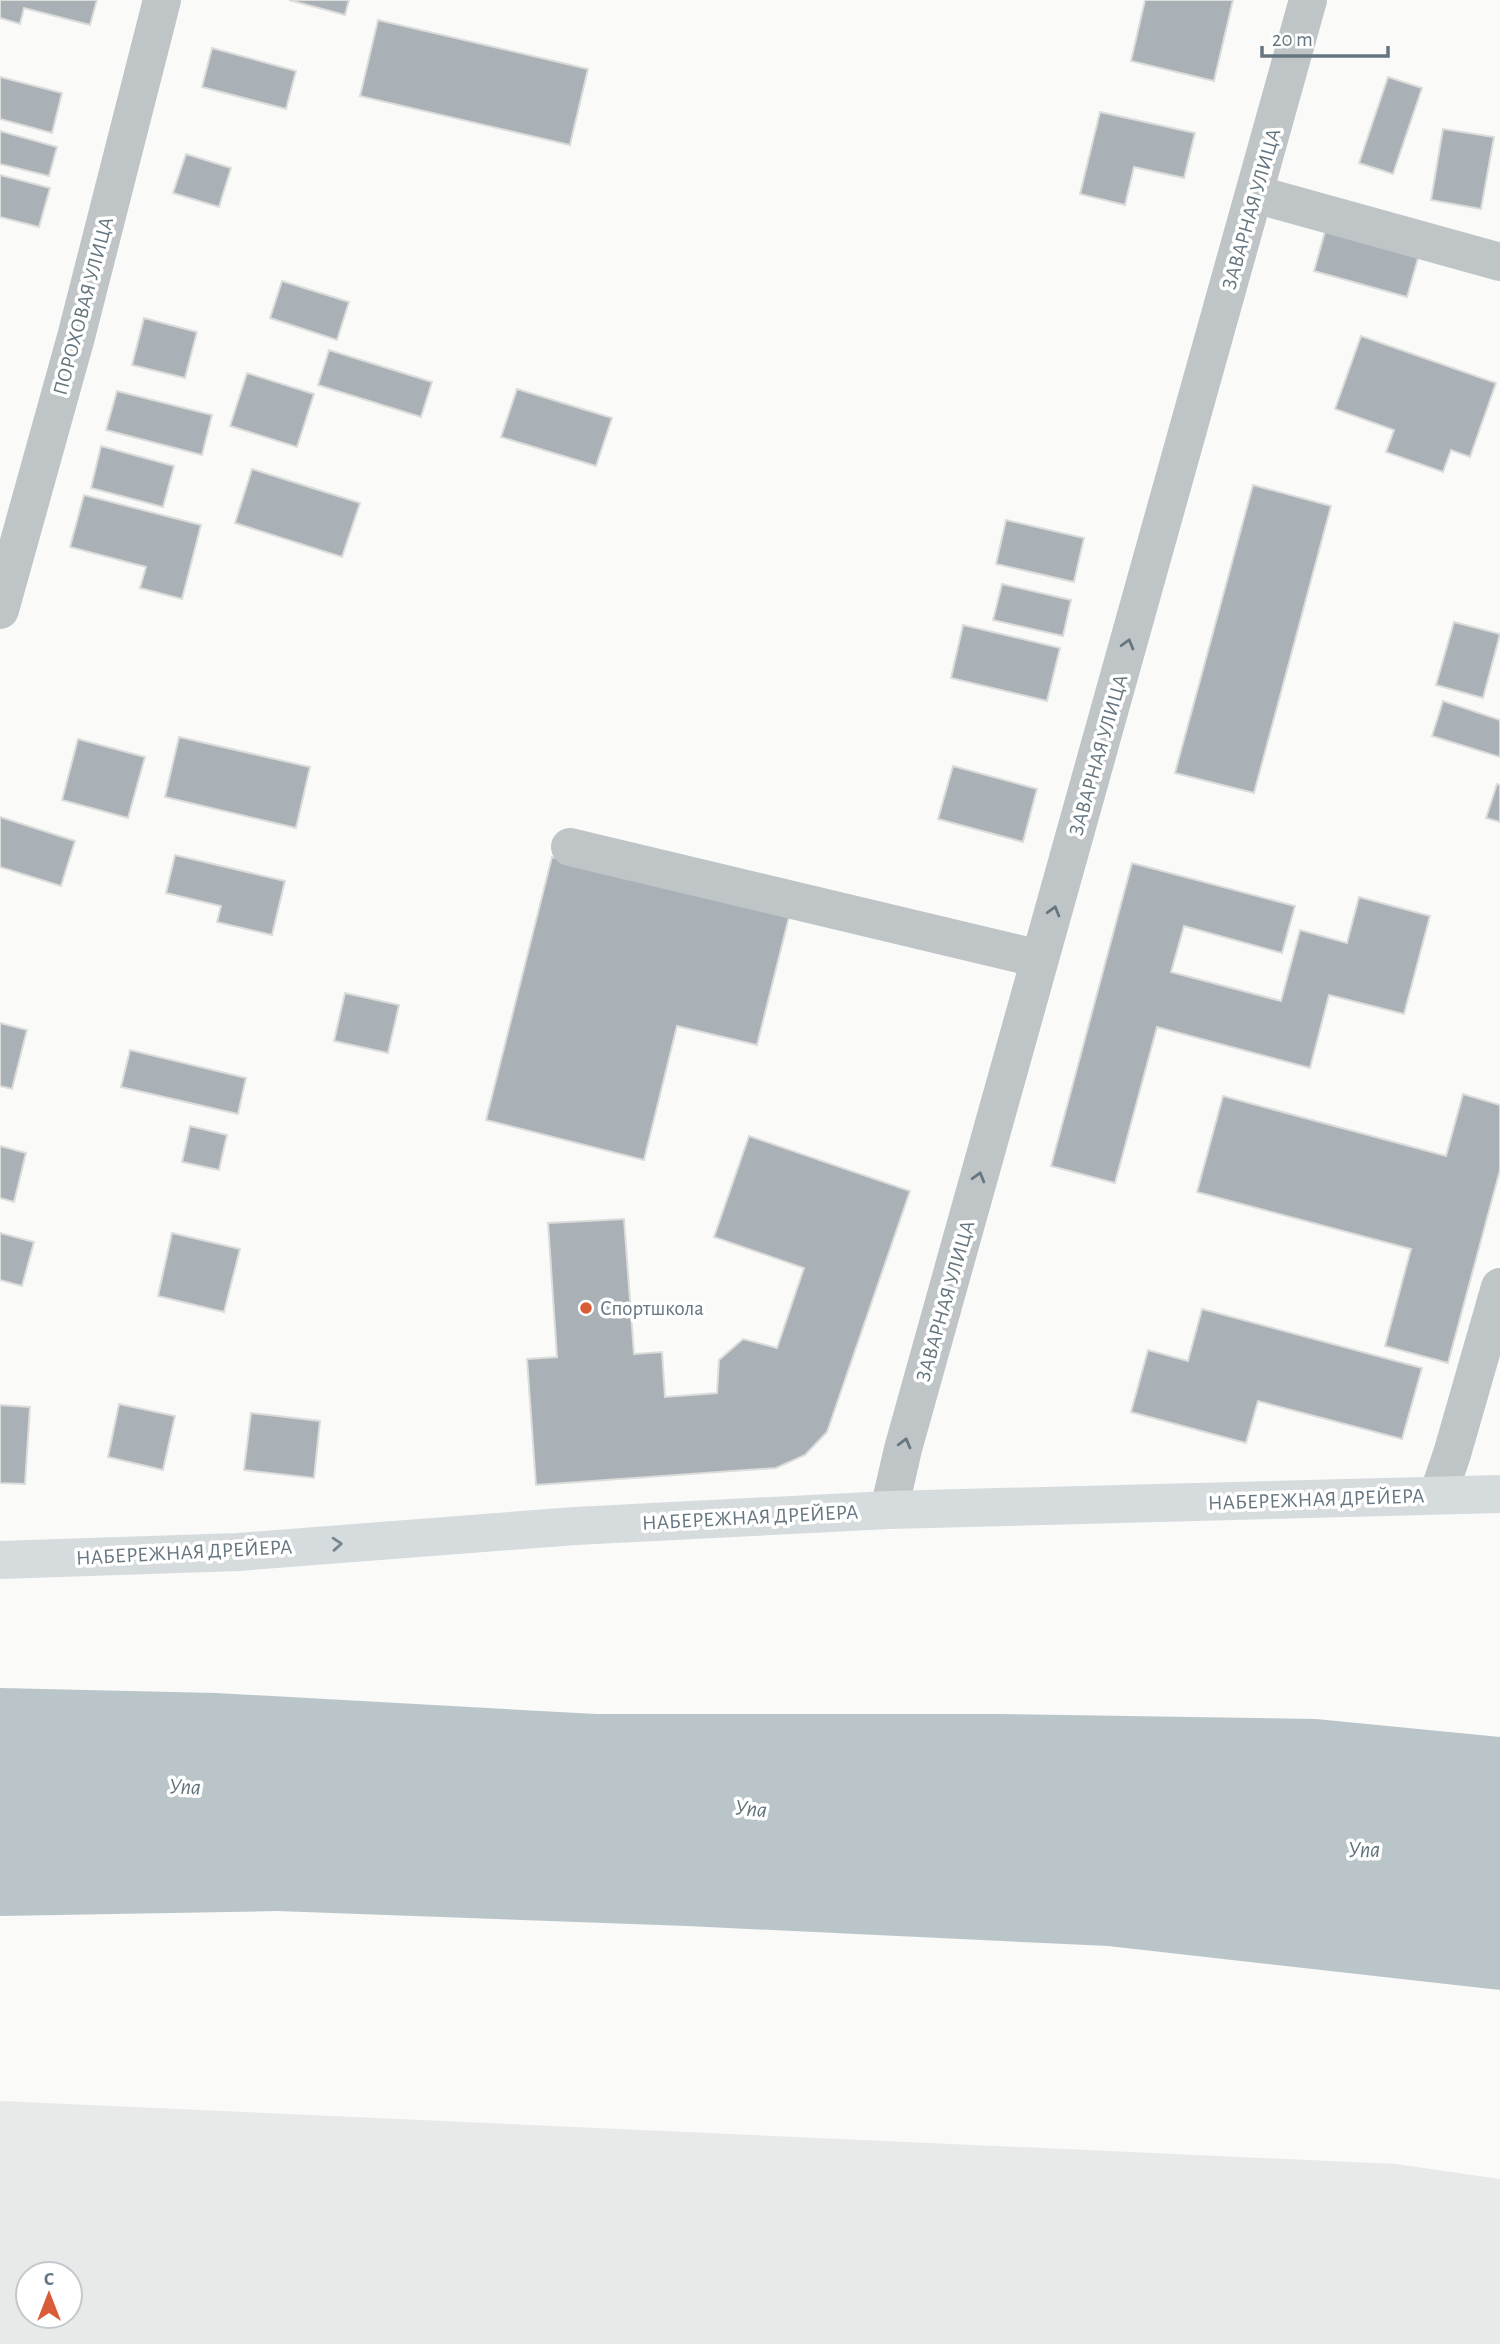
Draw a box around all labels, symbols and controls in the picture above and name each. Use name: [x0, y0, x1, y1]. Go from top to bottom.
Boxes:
scale bar: [1262, 14, 1388, 58]
text: 20 m: [1272, 29, 1313, 50]
street label: ЗАВАРНАЯ УЛИЦА: [1218, 126, 1285, 292]
street label: ПОРОХОВАЯ УЛИЦА: [50, 215, 117, 398]
one-way arrow: [1120, 639, 1135, 651]
street label: ЗАВАРНАЯ УЛИЦА: [1065, 672, 1132, 838]
one-way arrow: [1045, 905, 1060, 917]
one-way arrow: [971, 1171, 985, 1183]
street label: ЗАВАРНАЯ УЛИЦА: [912, 1218, 979, 1384]
place label: Спортшкола: [600, 1298, 704, 1319]
marker: Спортшкола: [578, 1300, 594, 1316]
one-way arrow: [896, 1437, 911, 1449]
street label: НАБЕРЕЖНАЯ ДРЕЙЕРА: [1207, 1484, 1425, 1514]
street label: НАБЕРЕЖНАЯ ДРЕЙЕРА: [641, 1500, 859, 1534]
street label: НАБЕРЕЖНАЯ ДРЕЙЕРА: [75, 1535, 293, 1569]
one-way arrow: [332, 1537, 343, 1552]
water label: Упа: [169, 1775, 201, 1800]
water label: Упа: [734, 1797, 768, 1822]
water label: Упа: [1348, 1839, 1380, 1862]
north arrow: [14, 2260, 84, 2330]
text: С: [44, 2270, 54, 2289]

